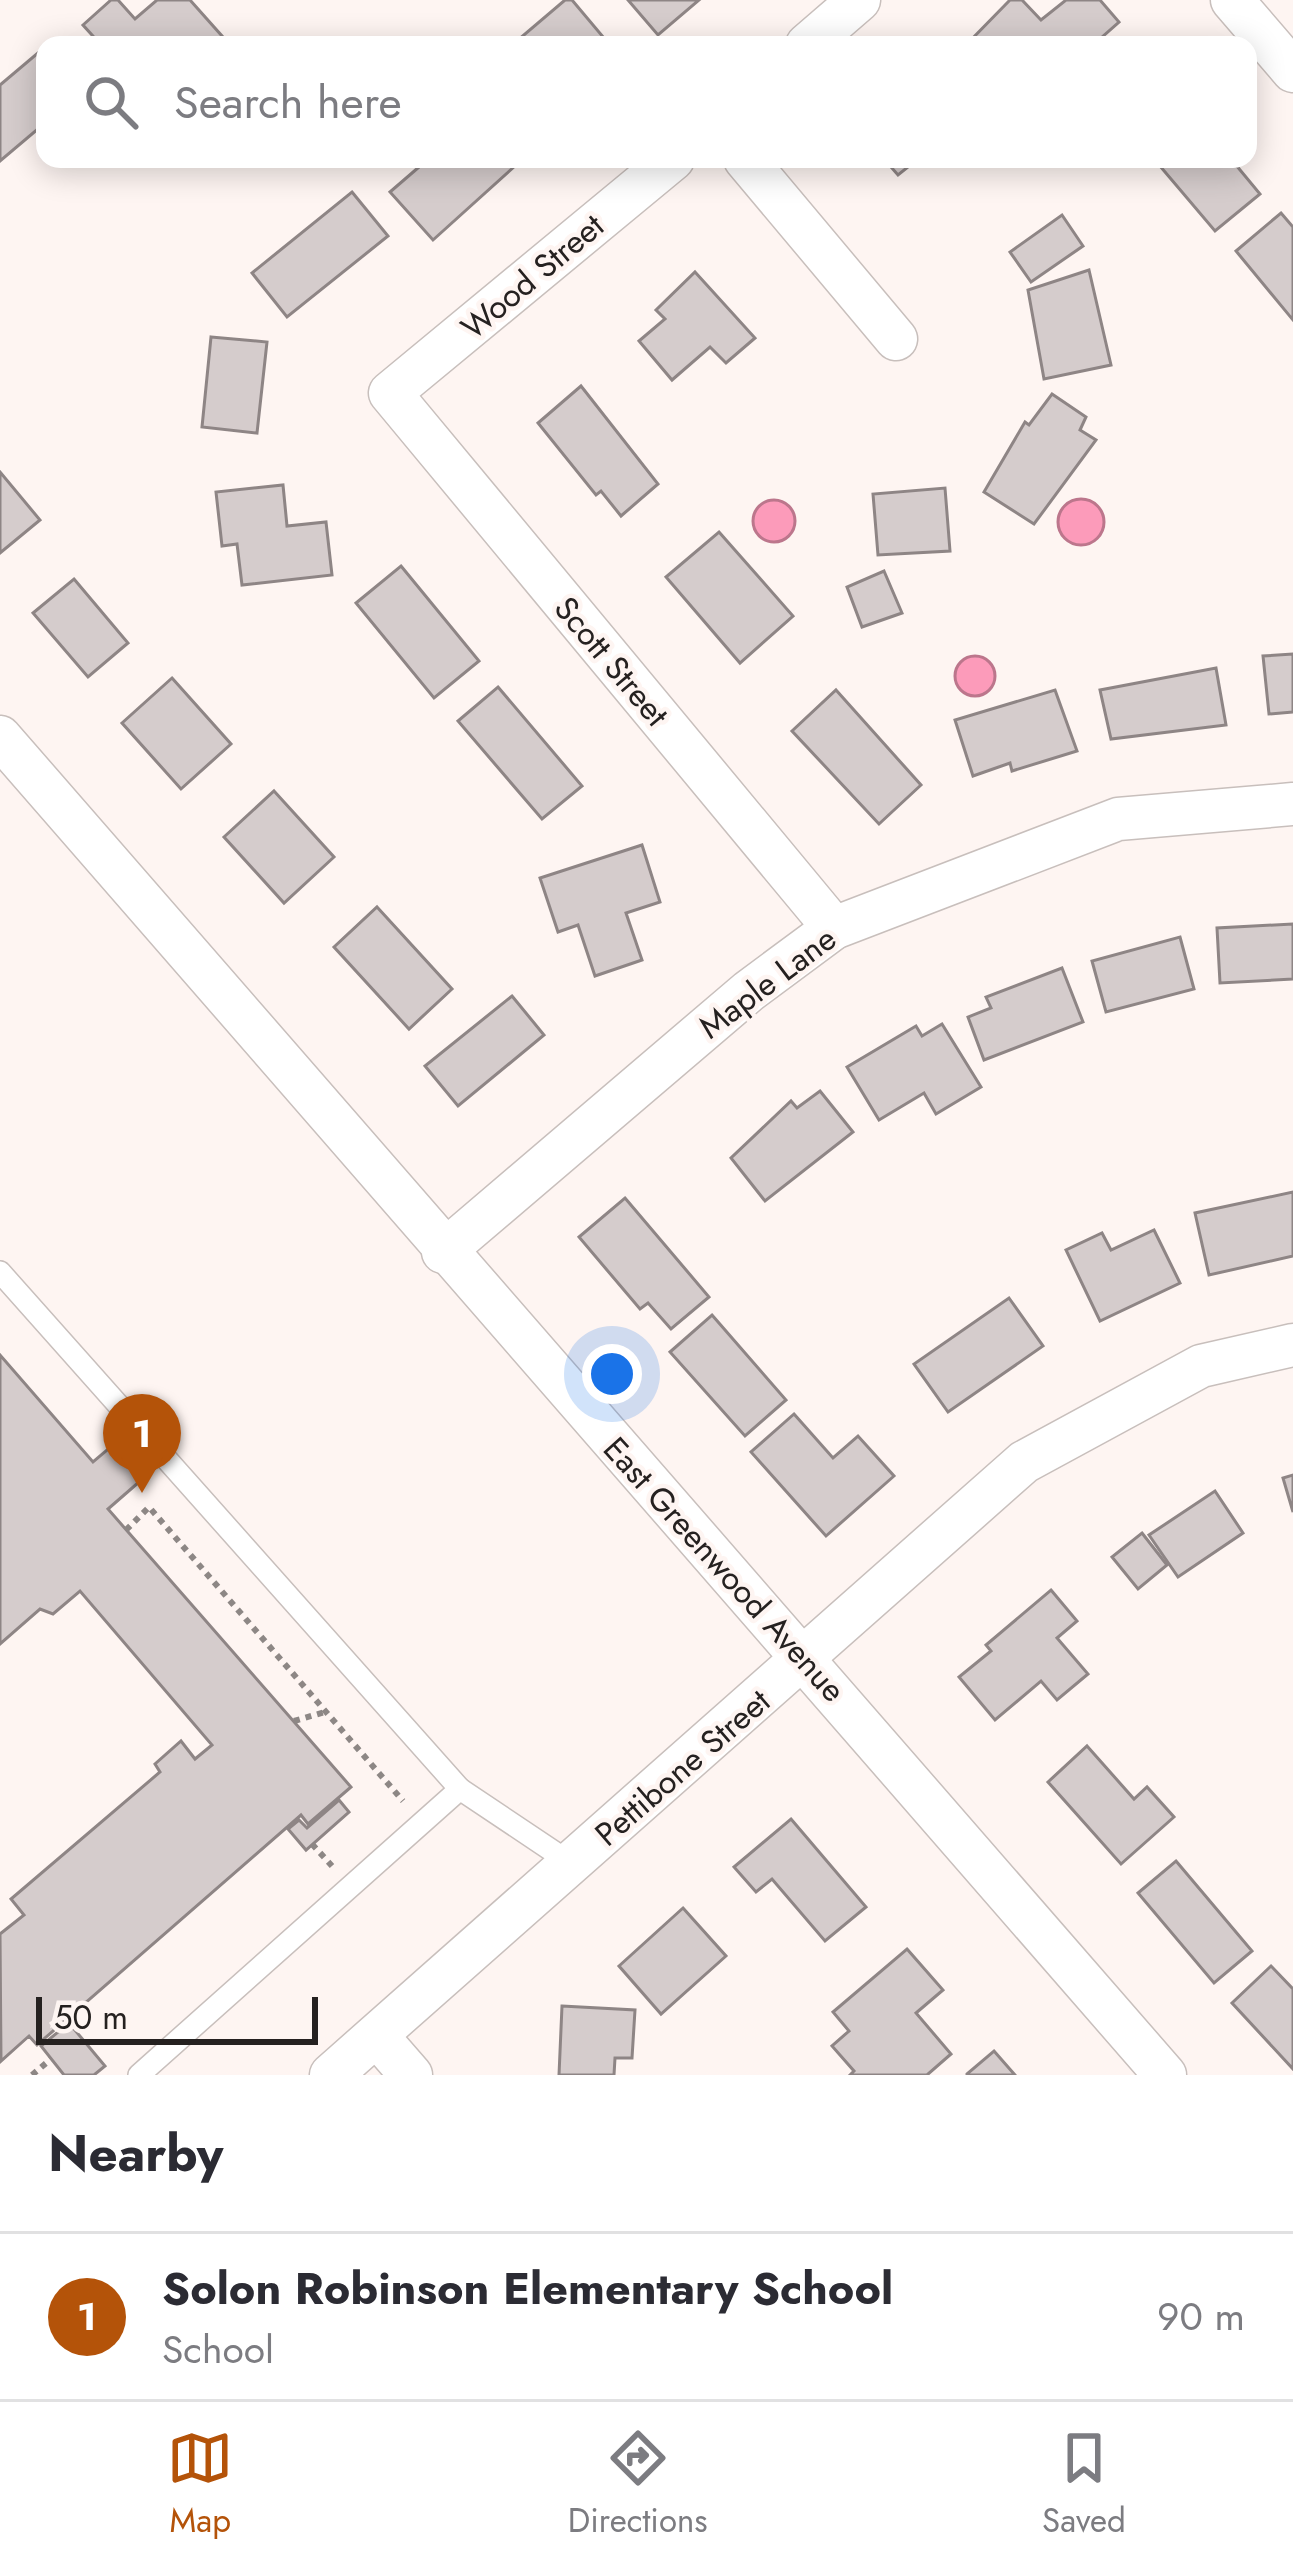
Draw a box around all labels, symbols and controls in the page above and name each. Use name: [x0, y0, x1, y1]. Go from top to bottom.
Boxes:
search box: [36, 36, 1257, 168]
icon: search: [78, 69, 144, 135]
text: Search here: [174, 70, 402, 135]
street label: Wood Street: [451, 203, 614, 350]
street label: Scott Street: [543, 586, 680, 736]
street label: Maple Lane: [689, 915, 846, 1050]
your location: [582, 1344, 642, 1404]
pin: 1: [103, 1394, 181, 1493]
street label: East Greenwood Avenue: [593, 1426, 857, 1712]
street label: Pettibone Street: [585, 1678, 780, 1857]
scale bar: [36, 1991, 318, 2044]
text: 50 m: [54, 1994, 128, 2041]
text: Nearby: [48, 2116, 223, 2190]
text: Solon Robinson Elementary School: [162, 2256, 893, 2321]
text: 1: [77, 2288, 97, 2345]
text: 90 m: [1157, 2288, 1245, 2345]
text: School: [162, 2321, 274, 2378]
tab: Map: [167, 2425, 233, 2544]
tab: Directions: [568, 2425, 708, 2544]
tab: Saved: [1042, 2425, 1126, 2544]

